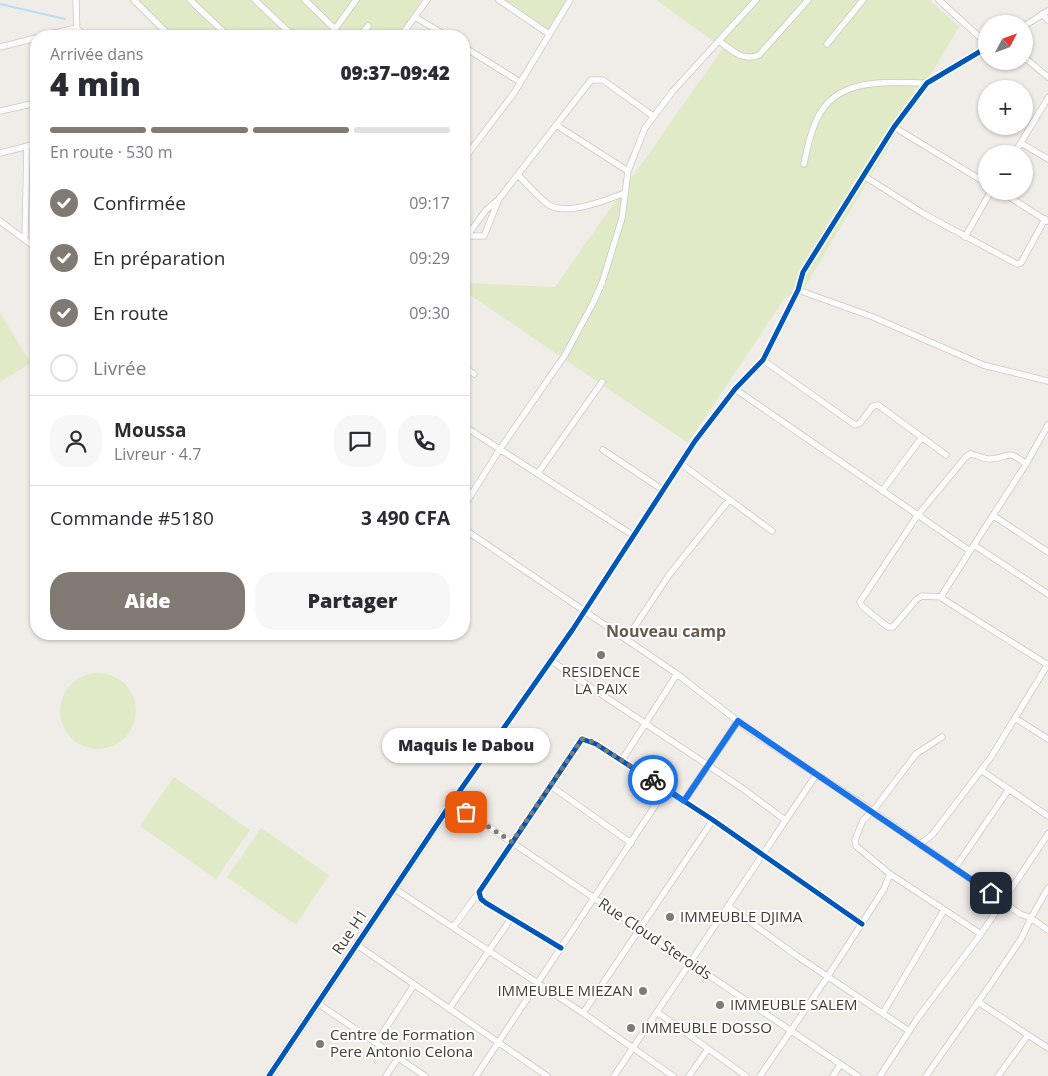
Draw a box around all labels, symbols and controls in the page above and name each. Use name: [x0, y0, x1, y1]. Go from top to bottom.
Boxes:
north arrow: [978, 15, 1032, 70]
map controls: [978, 15, 1033, 200]
text: Arrivée dans: [50, 43, 143, 65]
text: 09:37–09:42: [340, 60, 450, 86]
text: 4 min: [50, 62, 141, 105]
button: +: [978, 80, 1033, 135]
text: En route · 530 m: [50, 141, 172, 163]
button: −: [978, 145, 1033, 200]
icon: check: [50, 189, 78, 217]
text: Confirmée: [93, 190, 186, 216]
text: 09:17: [409, 192, 450, 214]
icon: check: [50, 244, 78, 272]
text: En préparation: [93, 245, 225, 271]
text: 09:29: [409, 247, 450, 269]
icon: check: [50, 299, 78, 327]
text: En route: [93, 300, 168, 326]
text: 09:30: [409, 302, 450, 324]
text: Livrée: [93, 355, 146, 381]
button: person: [50, 415, 102, 467]
button: chat: [334, 415, 386, 467]
button: phone: [398, 415, 450, 467]
text: Moussa: [114, 417, 187, 443]
text: Livreur · 4.7: [114, 443, 201, 465]
text: Commande #5180: [50, 505, 214, 531]
text: 3 490 CFA: [361, 505, 450, 531]
button: Aide: [50, 572, 245, 630]
button: Partager: [255, 572, 450, 630]
district label: Nouveau camp: [606, 620, 726, 642]
marker: RESIDENCE LA PAIX: [595, 649, 607, 661]
place label: RESIDENCE LA PAIX: [562, 661, 640, 698]
callout: Maquis le Dabou: [382, 727, 550, 762]
text: Maquis le Dabou: [398, 734, 534, 756]
courier: [628, 755, 678, 805]
icon: bike: [639, 766, 667, 794]
pin: [445, 791, 487, 833]
icon: bag: [452, 798, 480, 826]
pin: [970, 872, 1012, 914]
icon: home: [977, 879, 1005, 907]
street label: Rue Cloud Steroids: [595, 893, 716, 984]
street label: Rue H1: [327, 905, 372, 958]
place label: IMMEUBLE DJIMA: [680, 906, 803, 926]
marker: IMMEUBLE DJIMA: [664, 911, 676, 923]
place label: IMMEUBLE MIEZAN: [497, 980, 633, 1000]
marker: IMMEUBLE MIEZAN: [637, 985, 649, 997]
place label: IMMEUBLE SALEM: [730, 994, 858, 1014]
marker: IMMEUBLE SALEM: [714, 999, 726, 1011]
place label: IMMEUBLE DOSSO: [641, 1017, 772, 1037]
marker: IMMEUBLE DOSSO: [625, 1022, 637, 1034]
place label: Centre de Formation Pere Antonio Celona: [330, 1024, 475, 1061]
marker: Centre de Formation Pere Antonio Celona: [314, 1038, 326, 1050]

